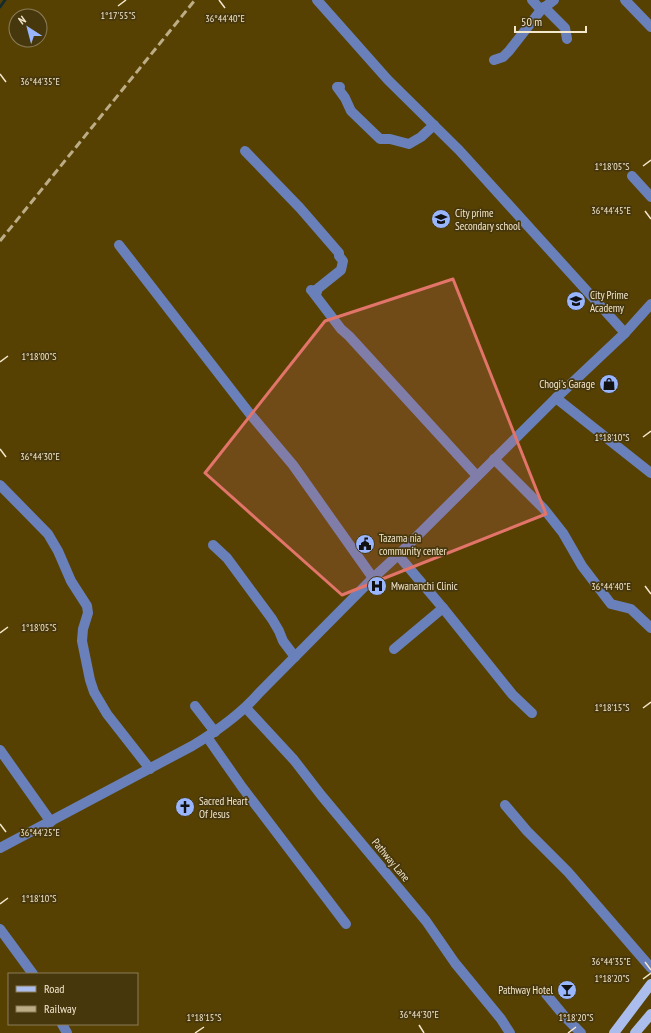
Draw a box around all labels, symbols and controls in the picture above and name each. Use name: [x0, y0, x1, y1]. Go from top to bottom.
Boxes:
north arrow: [8, 8, 48, 48]
scale bar: [515, 8, 586, 34]
text: 1°17'55"S: [101, 9, 135, 22]
text: N: [16, 12, 29, 27]
text: 36°44'40"E: [205, 12, 245, 25]
text: 50 m: [521, 14, 542, 29]
text: 36°44'35"E: [20, 75, 60, 88]
text: 1°18'05"S: [595, 160, 629, 173]
text: 36°44'45"E: [591, 204, 631, 217]
place label: City prime Secondary school: [455, 206, 521, 233]
school or university icon: City prime Secondary school: [430, 208, 452, 230]
place label: City Prime Academy: [590, 288, 629, 315]
school or university icon: City Prime Academy: [565, 290, 587, 312]
text: 1°18'00"S: [22, 350, 56, 363]
shop icon: Chogi's Garage: [598, 373, 620, 395]
place label: Chogi's Garage: [539, 377, 595, 391]
text: 1°18'10"S: [595, 431, 629, 444]
text: 36°44'30"E: [20, 450, 60, 463]
place label: Tazama nia community center: [379, 531, 447, 558]
public building icon: Tazama nia community center: [354, 533, 376, 555]
hospital icon: Mwananchi Clinic: [366, 575, 388, 597]
place label: Mwananchi Clinic: [391, 579, 458, 593]
text: 36°44'40"E: [591, 580, 631, 593]
text: 1°18'05"S: [22, 621, 56, 634]
text: 1°18'15"S: [595, 701, 629, 714]
place label: Sacred Heart Of Jesus: [199, 794, 248, 821]
church icon: Sacred Heart Of Jesus: [174, 796, 196, 818]
text: 36°44'25"E: [20, 826, 60, 839]
street label: Pathway Lane: [369, 836, 413, 885]
text: 1°18'10"S: [22, 892, 56, 905]
text: 36°44'35"E: [591, 955, 631, 968]
text: 1°18'20"S: [595, 972, 629, 985]
legend: [8, 973, 138, 1025]
bar icon: Pathway Hotel: [556, 979, 578, 1001]
text: Road: [44, 981, 64, 996]
place label: Pathway Hotel: [498, 983, 553, 997]
text: Railway: [44, 1001, 77, 1016]
text: 36°44'30"E: [399, 1008, 439, 1021]
text: 1°18'15"S: [187, 1011, 221, 1024]
text: 1°18'20"S: [559, 1011, 593, 1024]

